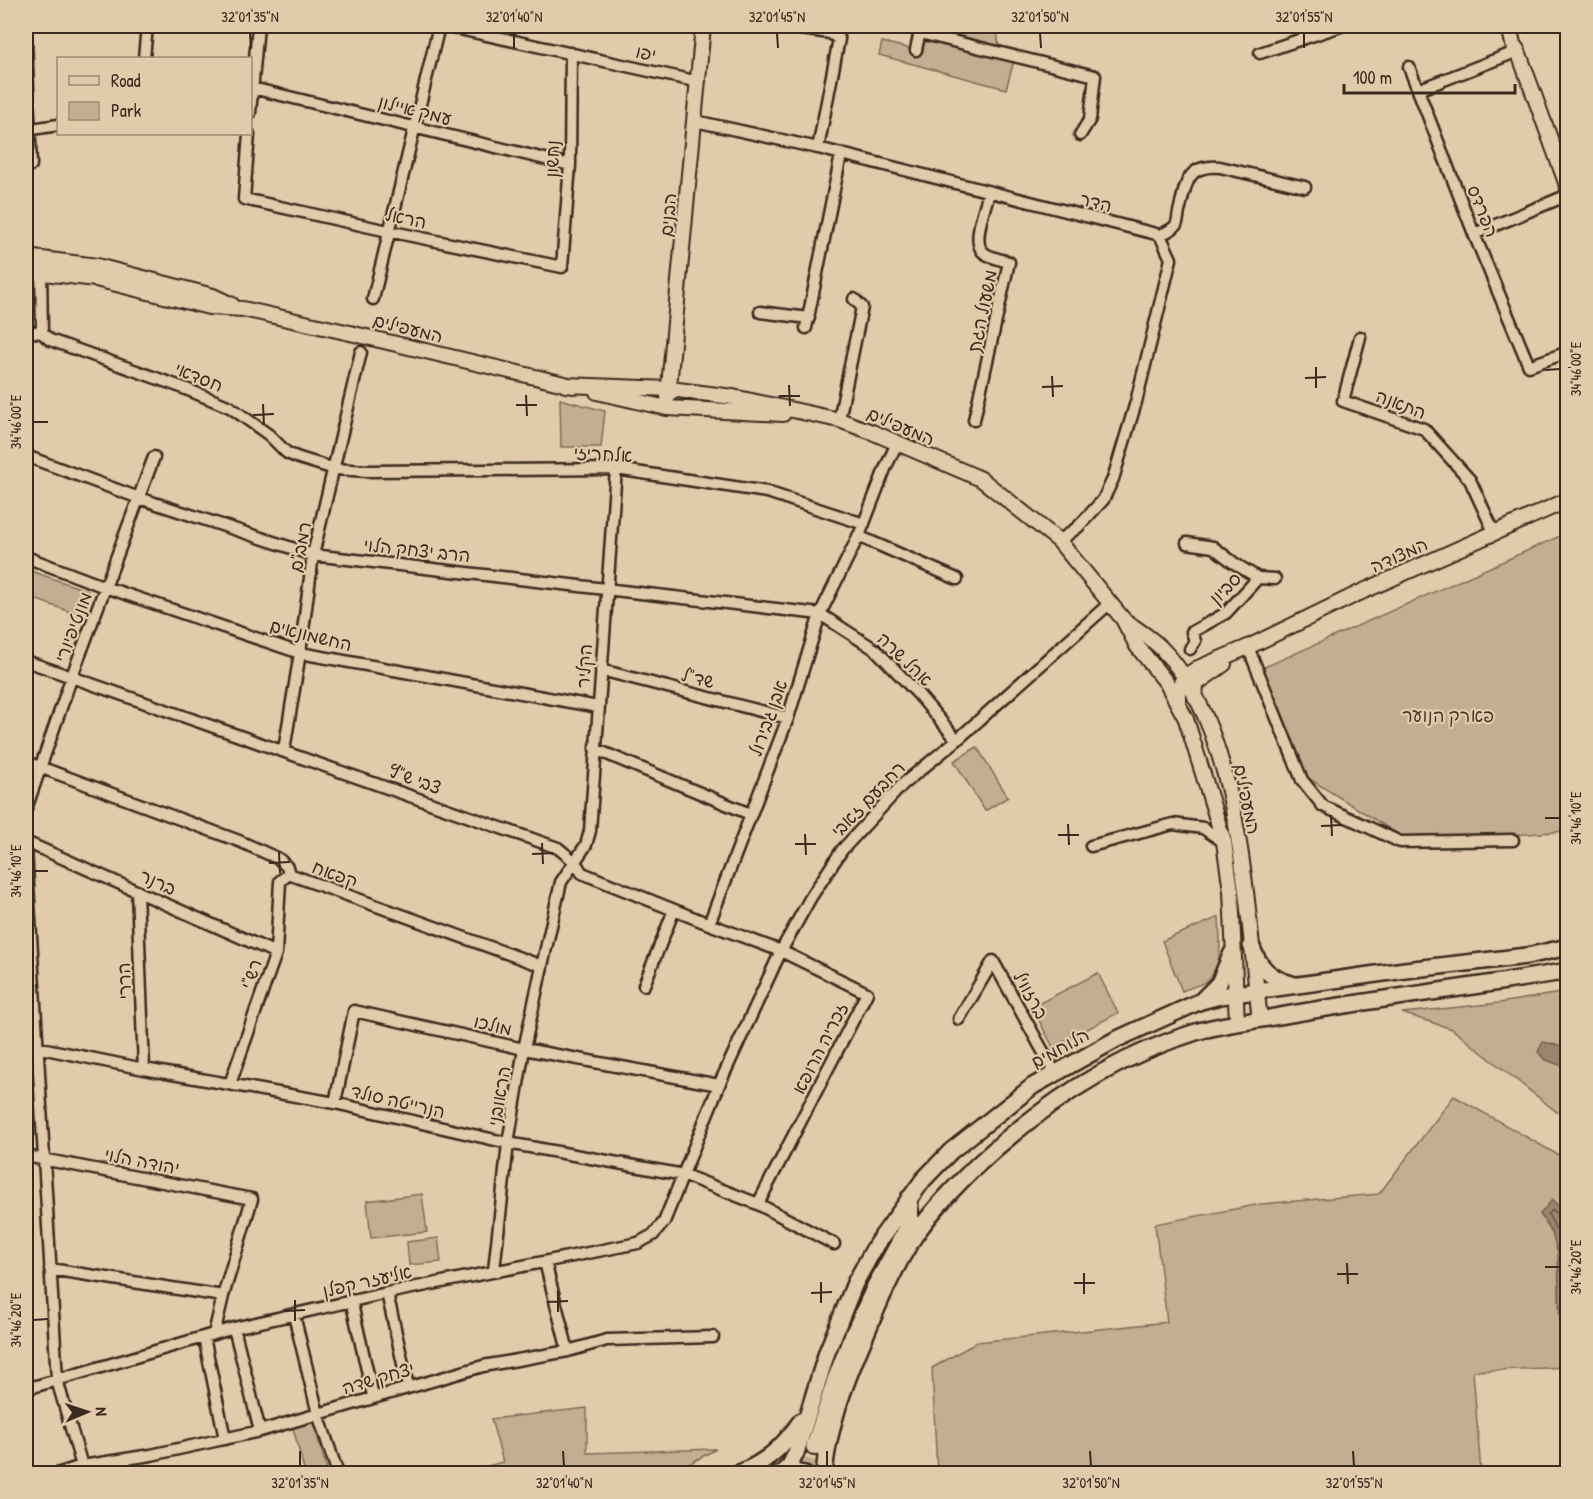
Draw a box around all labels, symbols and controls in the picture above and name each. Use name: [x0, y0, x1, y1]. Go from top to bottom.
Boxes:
text: 32°01'35"N: [221, 6, 279, 27]
text: 32°01'40"N: [486, 6, 542, 27]
text: 32°01'45"N: [749, 6, 805, 27]
text: 32°01'50"N: [1011, 6, 1069, 27]
text: 32°01'55"N: [1275, 6, 1333, 27]
street label: יפו: [634, 39, 658, 67]
legend: [57, 57, 252, 135]
scale bar: [1344, 57, 1515, 95]
text: 100 m: [1353, 65, 1392, 90]
text: Road: [111, 68, 141, 93]
street label: עמק איילון: [376, 89, 454, 131]
text: Park: [111, 98, 142, 123]
street label: נחשון: [539, 140, 565, 178]
street label: הפרדס: [1461, 181, 1505, 241]
street label: הדר: [1077, 186, 1115, 218]
street label: הבנים: [654, 192, 682, 238]
street label: הראל: [383, 201, 429, 235]
street label: משעול הגת: [961, 267, 1003, 355]
street label: המעפילים: [370, 307, 446, 349]
text: 34°46'00"E: [1565, 341, 1586, 396]
street label: חסדאי: [171, 356, 227, 398]
street label: התאנה: [1372, 383, 1430, 425]
text: 34°46'00"E: [5, 394, 26, 449]
street label: המעפילים: [863, 401, 939, 451]
street label: אלחריזי: [573, 440, 633, 468]
street label: רמב"ם: [283, 520, 317, 574]
street label: המצודה: [1366, 531, 1432, 579]
street label: הרב יצחק הלוי: [362, 532, 472, 568]
street label: סביון: [1203, 566, 1247, 610]
street label: מונטיפיורי: [48, 588, 98, 666]
street label: החשמונאים: [267, 613, 355, 657]
street label: אהל שרה: [872, 626, 938, 692]
street label: הקליר: [570, 643, 598, 689]
street label: שד"ל: [679, 662, 717, 694]
street label: אבן גבירול: [743, 676, 793, 760]
park label: פארק הנוער: [1402, 703, 1494, 728]
street label: רחבעם זאבי: [825, 755, 911, 843]
street label: צבי ש"ץ: [385, 758, 445, 800]
street label: המעפילים: [1227, 761, 1267, 837]
text: 34°46'10"E: [1565, 791, 1586, 845]
text: 34°46'10"E: [5, 844, 26, 898]
street label: קפאח: [309, 854, 361, 894]
street label: ברנר: [136, 863, 180, 901]
street label: רש"י: [234, 956, 268, 992]
street label: הררי: [111, 962, 137, 1000]
street label: ברזוויל: [1008, 966, 1054, 1024]
street label: זכריה הרופא: [786, 998, 854, 1098]
street label: מולכו: [471, 1009, 515, 1041]
street label: הלוחמים: [1026, 1022, 1094, 1074]
street label: הראובני: [481, 1064, 517, 1128]
street label: הנרייטה סולד: [348, 1078, 448, 1124]
street label: יהודה הלוי: [102, 1142, 182, 1180]
text: 34°46'20"E: [1565, 1239, 1586, 1294]
street label: אליעזר קפלן: [320, 1259, 414, 1303]
text: 34°46'20"E: [5, 1292, 26, 1347]
street label: יצחק שדה: [339, 1356, 417, 1400]
north arrow: [57, 1382, 117, 1442]
text: N: [91, 1407, 113, 1417]
text: 32°01'35"N: [271, 1472, 329, 1493]
text: 32°01'40"N: [536, 1472, 592, 1493]
text: 32°01'45"N: [799, 1472, 855, 1493]
text: 32°01'50"N: [1062, 1472, 1120, 1493]
text: 32°01'55"N: [1325, 1472, 1383, 1493]

